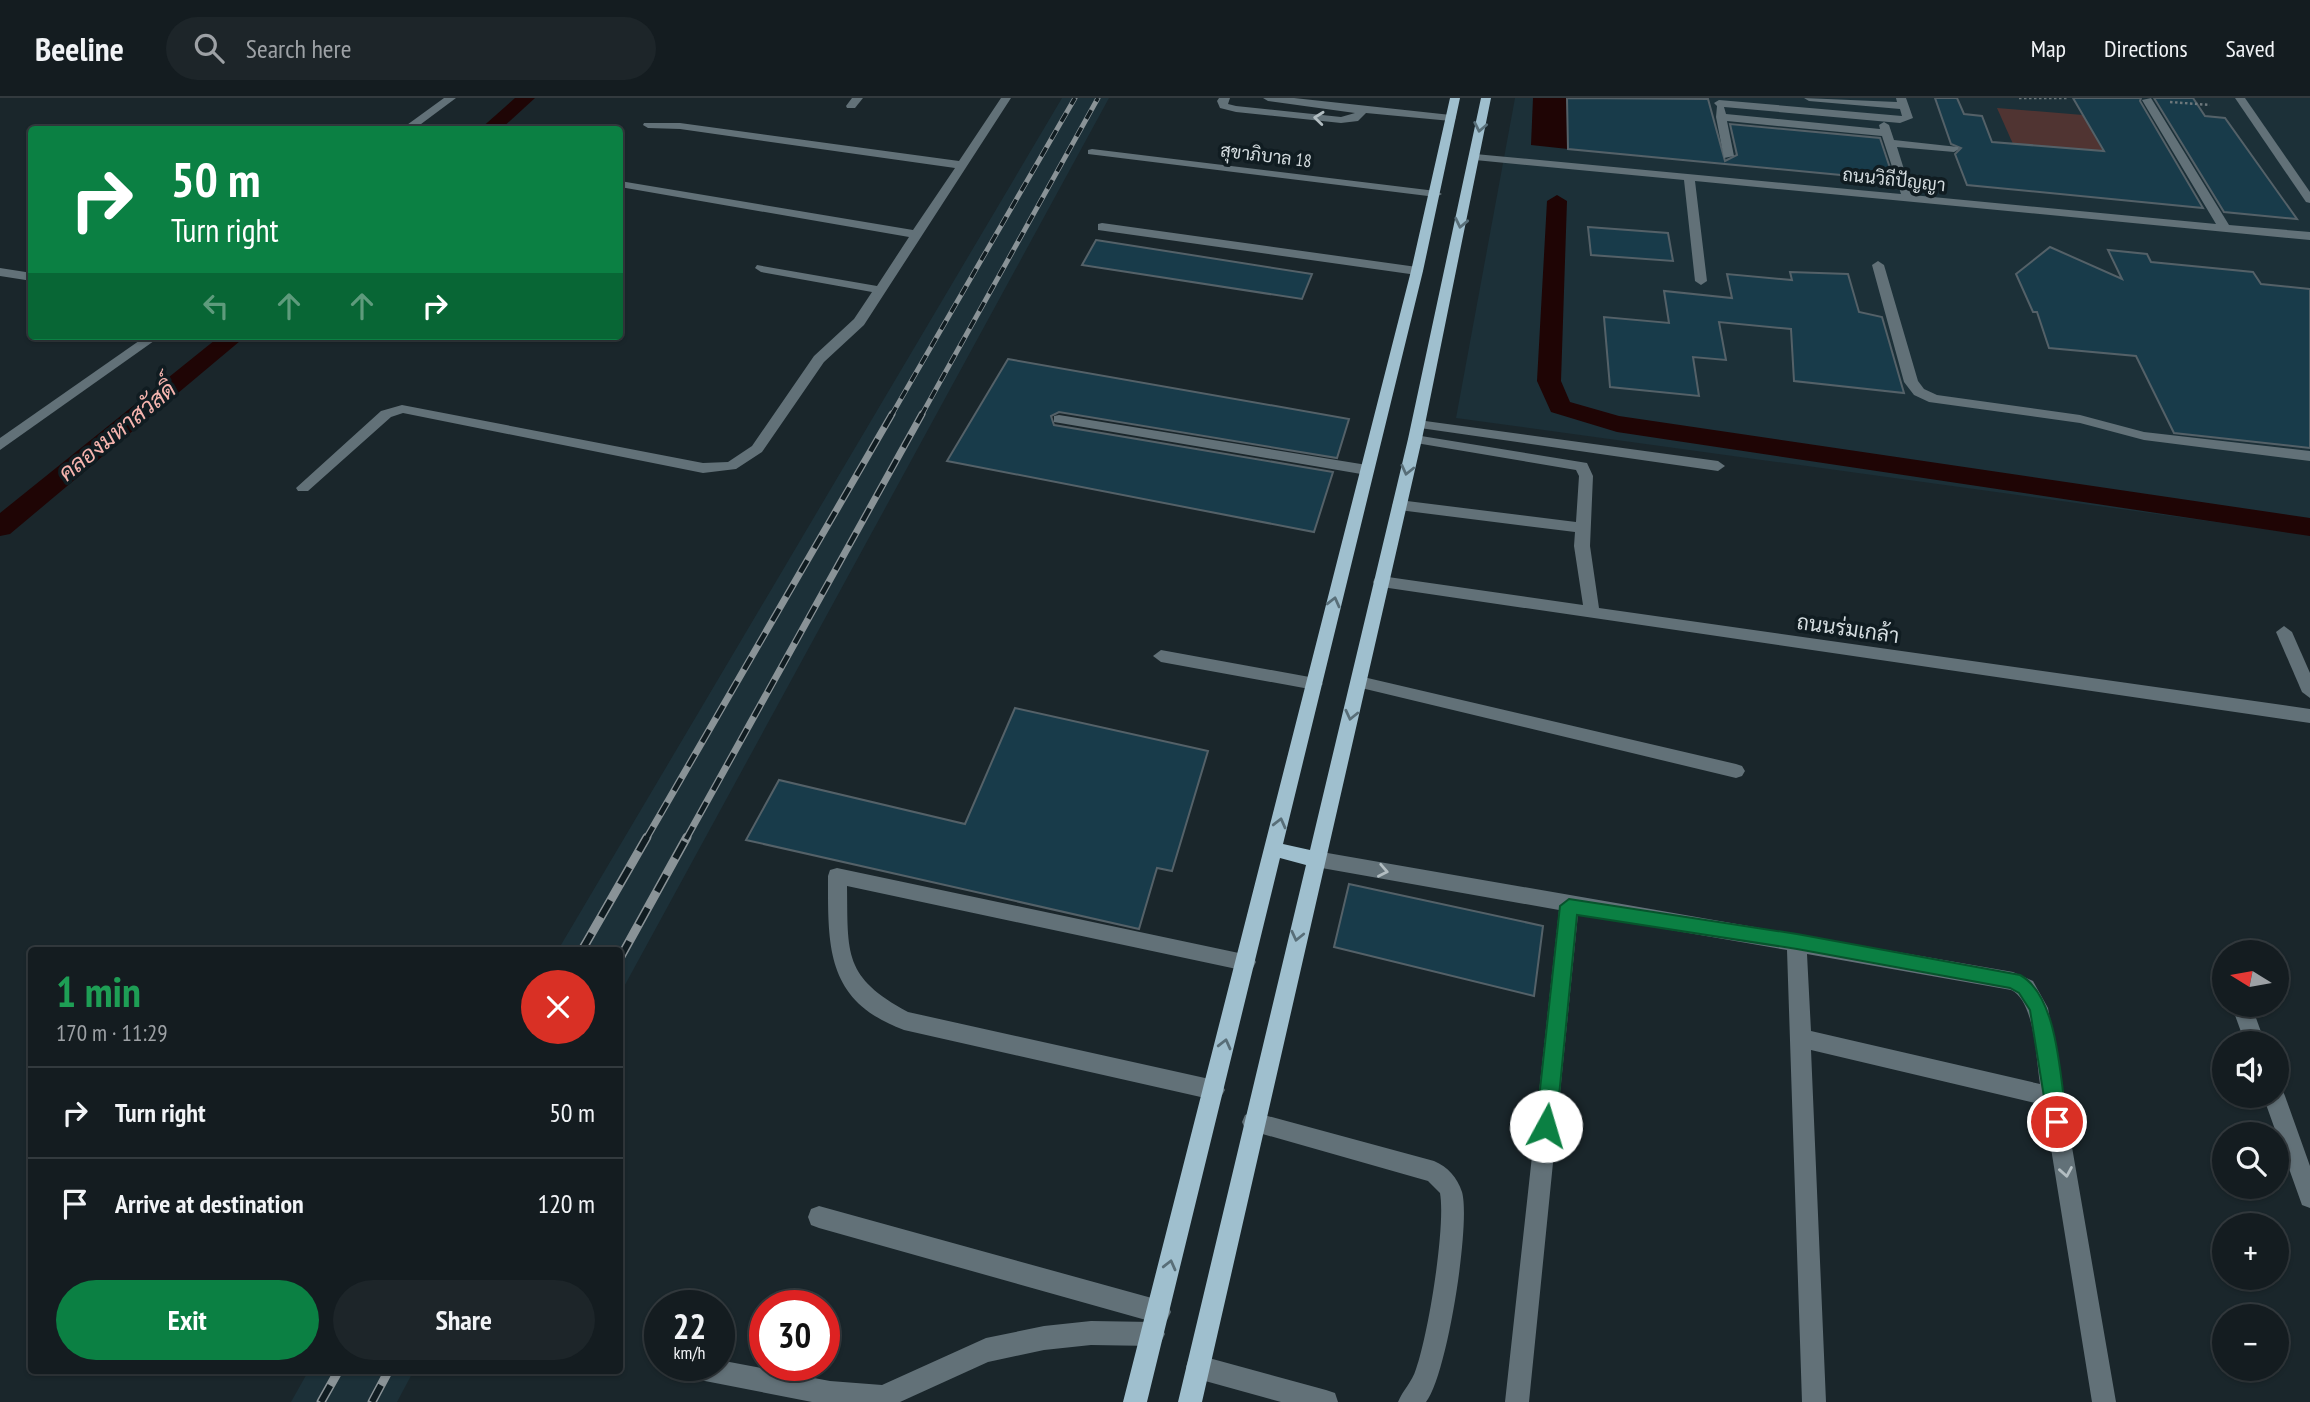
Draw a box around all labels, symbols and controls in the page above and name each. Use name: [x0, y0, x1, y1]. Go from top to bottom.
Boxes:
search box: [166, 17, 656, 80]
text: Beeline: [35, 27, 124, 70]
icon: search: [190, 29, 228, 67]
text: Search here: [246, 32, 351, 65]
text: Map: [2031, 33, 2066, 64]
text: Directions: [2104, 33, 2188, 64]
text: Saved: [2226, 33, 2275, 64]
one-way arrow: [1313, 110, 1325, 125]
one-way arrow: [1474, 121, 1489, 133]
street label: สุขาภิบาล 18: [1219, 138, 1313, 174]
text: 50 m: [171, 147, 260, 211]
icon: right: [56, 154, 147, 245]
street label: ถนนวิถีปัญญา: [1841, 162, 1947, 196]
text: Turn right: [171, 209, 279, 251]
one-way arrow: [1454, 217, 1469, 229]
icon: left: [197, 287, 235, 325]
icon: ahead: [270, 287, 308, 325]
icon: ahead: [343, 287, 381, 325]
icon: right: [416, 287, 454, 325]
water label: คลองมหาสวัสดิ์: [48, 367, 184, 487]
one-way arrow: [1401, 464, 1416, 476]
one-way arrow: [1326, 596, 1341, 608]
street label: ถนนร่มเกล้า: [1795, 608, 1901, 649]
one-way arrow: [1344, 709, 1359, 721]
one-way arrow: [1272, 817, 1286, 829]
one-way arrow: [1377, 863, 1389, 878]
one-way arrow: [1291, 930, 1306, 942]
north arrow: [2212, 940, 2289, 1017]
map controls: [2212, 940, 2289, 1381]
text: 1 min: [56, 964, 141, 1019]
button: close: [521, 970, 595, 1044]
text: 170 m · 11:29: [56, 1018, 168, 1047]
button: sound: [2212, 1031, 2289, 1108]
one-way arrow: [1217, 1038, 1231, 1050]
position arrow: [1509, 1089, 1583, 1163]
pin: [2027, 1092, 2087, 1152]
icon: right: [56, 1094, 94, 1132]
text: Turn right: [115, 1096, 206, 1129]
text: 50 m: [549, 1096, 595, 1129]
icon: arrive: [2038, 1103, 2076, 1141]
button: search: [2212, 1122, 2289, 1199]
one-way arrow: [2058, 1166, 2073, 1178]
icon: arrive: [56, 1185, 94, 1223]
text: Arrive at destination: [115, 1187, 304, 1220]
text: 120 m: [537, 1187, 595, 1220]
button: +: [2212, 1213, 2289, 1290]
one-way arrow: [1162, 1259, 1176, 1271]
button: Exit: [56, 1280, 319, 1360]
button: Share: [333, 1280, 595, 1360]
speed limit sign: 30: [749, 1290, 840, 1381]
text: 22: [673, 1303, 706, 1349]
button: −: [2212, 1304, 2289, 1381]
text: km/h: [674, 1341, 705, 1364]

